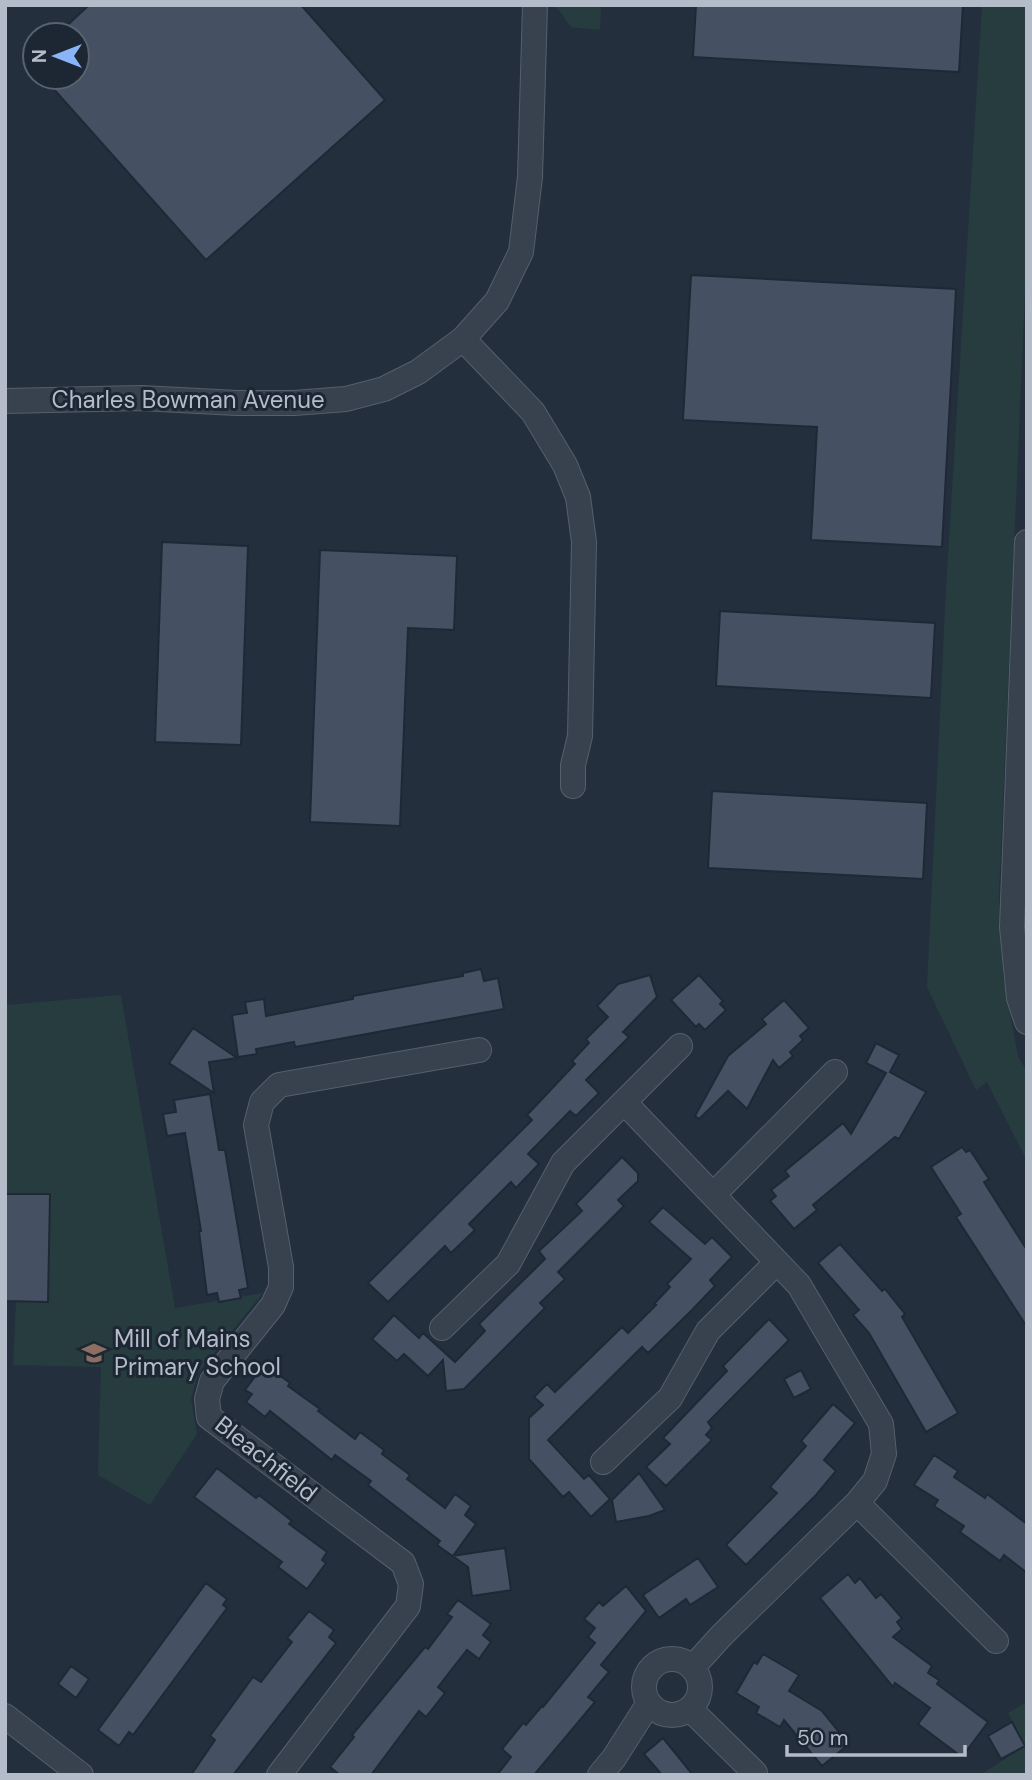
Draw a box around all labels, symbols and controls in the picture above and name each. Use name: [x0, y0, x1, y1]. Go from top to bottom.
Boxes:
north arrow: [21, 21, 91, 91]
text: N: [27, 49, 52, 63]
street label: Charles Bowman Avenue: [51, 384, 325, 415]
place label: Mill of Mains Primary School: [114, 1323, 281, 1382]
school or university icon: Mill of Mains Primary School: [80, 1339, 108, 1367]
street label: Bleachfield: [209, 1409, 324, 1508]
scale bar: [787, 1714, 965, 1758]
text: 50 m: [797, 1724, 848, 1752]

